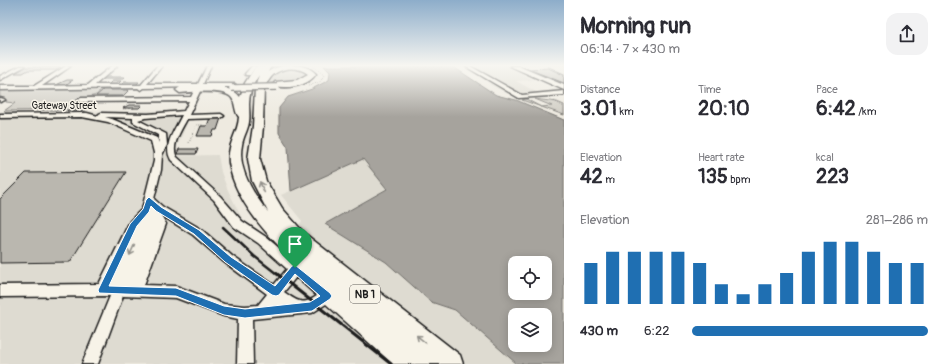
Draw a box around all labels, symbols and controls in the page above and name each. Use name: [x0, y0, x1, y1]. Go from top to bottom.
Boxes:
text: Morning run: [580, 12, 691, 40]
button: share: [886, 13, 928, 55]
text: 06:14 · 7 × 430 m: [580, 41, 680, 57]
text: Distance: [580, 83, 620, 96]
text: Time: [698, 83, 721, 96]
text: Pace: [816, 83, 838, 96]
text: 3.01: [580, 96, 617, 121]
text: 20:10: [698, 96, 750, 121]
text: 6:42: [816, 96, 856, 121]
street label: Gateway Street: [32, 100, 97, 112]
text: km: [617, 105, 634, 118]
text: /km: [856, 105, 876, 118]
text: Elevation: [580, 151, 622, 164]
text: Heart rate: [698, 151, 744, 164]
text: kcal: [816, 151, 834, 164]
text: 42: [580, 164, 603, 189]
text: 135: [698, 164, 728, 189]
text: 223: [816, 164, 849, 189]
text: m: [603, 173, 615, 186]
text: bpm: [728, 173, 751, 186]
one-way arrow: [258, 181, 265, 193]
text: Elevation: [580, 212, 630, 228]
text: 281–286 m: [866, 212, 928, 228]
pin: [278, 227, 312, 268]
icon: arrive: [284, 233, 306, 255]
one-way arrow: [128, 243, 135, 255]
map controls: [508, 256, 552, 352]
button: locate: [508, 256, 552, 300]
road number: NB 1: [350, 285, 380, 303]
button: layers: [508, 308, 552, 352]
text: 430 m: [580, 323, 618, 339]
text: 6:22: [644, 323, 670, 339]
one-way arrow: [415, 335, 426, 344]

